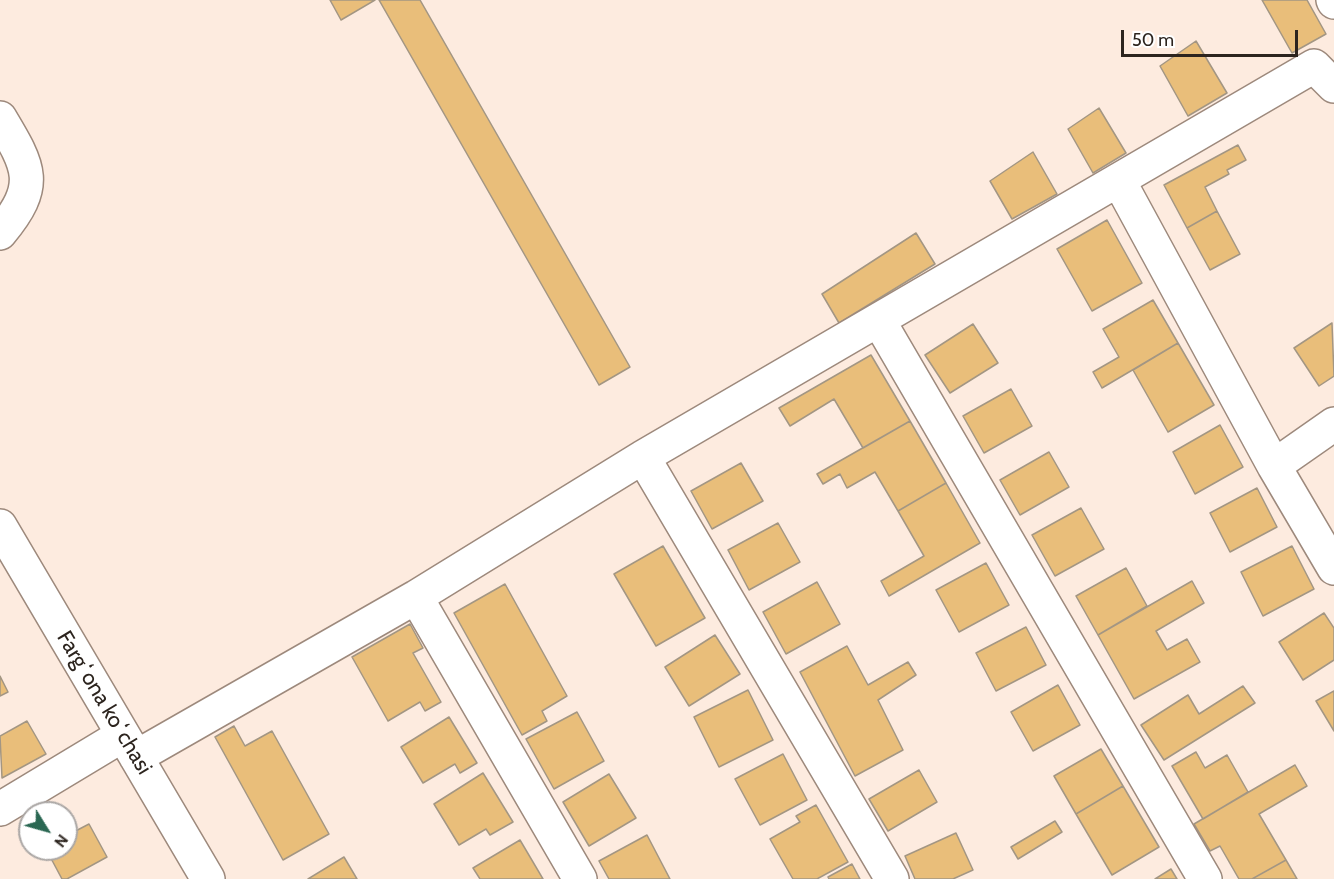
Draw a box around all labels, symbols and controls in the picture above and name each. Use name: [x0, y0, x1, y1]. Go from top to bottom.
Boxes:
scale bar: [1124, 18, 1301, 56]
text: 50 m: [1132, 29, 1174, 51]
street label: Fargʻona koʻchasi: [51, 626, 157, 780]
north arrow: [18, 801, 78, 861]
text: N: [50, 831, 72, 851]

